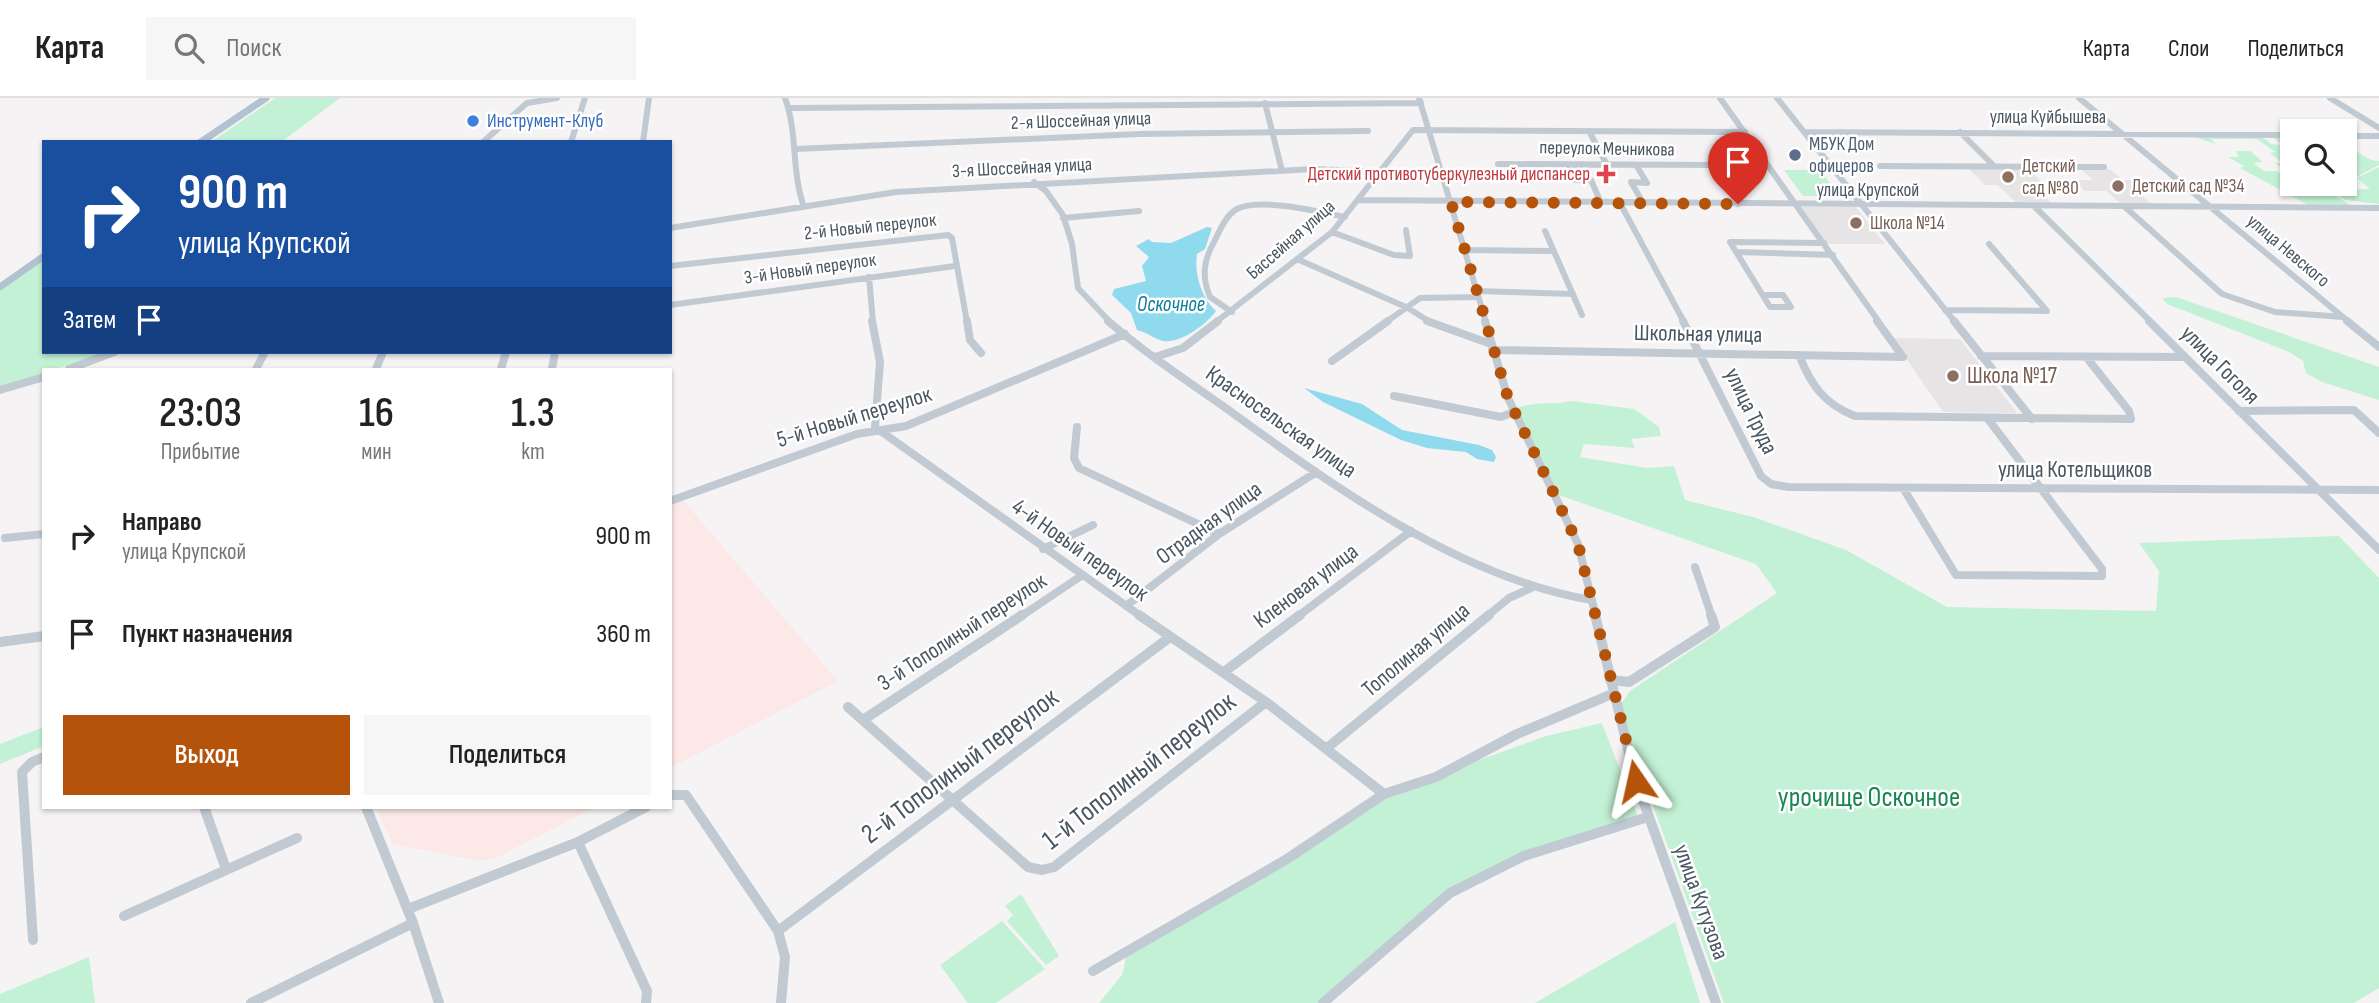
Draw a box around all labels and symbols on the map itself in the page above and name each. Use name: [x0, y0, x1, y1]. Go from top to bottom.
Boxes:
street label: улица Куйбышева: [1990, 106, 2106, 129]
street label: 2-я Шоссейная улица: [1011, 107, 1151, 135]
place label: Инструмент-Клуб: [487, 110, 603, 133]
marker: Инструмент-Клуб: [465, 113, 481, 129]
pin: [1708, 132, 1768, 204]
place label: МБУК Дом офицеров: [1809, 133, 1874, 178]
street label: переулок Мечникова: [1539, 136, 1675, 162]
marker: МБУК Дом офицеров: [1787, 147, 1803, 163]
street label: 3-я Шоссейная улица: [951, 153, 1093, 183]
place label: Детский сад №80: [2022, 155, 2079, 200]
place label: Детский противотуберкулезный диспансер: [1308, 163, 1590, 186]
marker: Детский противотуберкулезный диспансер: [1596, 164, 1616, 184]
marker: Детский сад №80: [2000, 169, 2016, 185]
place label: Детский сад №34: [2132, 175, 2245, 198]
marker: Детский сад №34: [2110, 178, 2126, 194]
street label: улица Крупской: [1817, 179, 1919, 202]
street label: Бассейная улица: [1242, 195, 1340, 285]
street label: 2-й Новый переулок: [803, 209, 938, 245]
street label: улица Невского: [2242, 210, 2334, 292]
place label: Школа №14: [1870, 212, 1945, 235]
marker: Школа №14: [1848, 215, 1864, 231]
street label: 3-й Новый переулок: [743, 248, 878, 290]
water label: Оскочное: [1137, 292, 1205, 317]
street label: Школьная улица: [1634, 319, 1762, 349]
street label: улица Гоголя: [2175, 320, 2265, 410]
street label: Красносельская улица: [1200, 360, 1362, 484]
place label: Школа №17: [1967, 362, 2057, 390]
street label: улица Труда: [1718, 363, 1784, 459]
marker: Школа №17: [1945, 368, 1961, 384]
street label: 5-й Новый переулок: [773, 380, 935, 454]
street label: улица Котельщиков: [1998, 456, 2152, 484]
street label: Отрадная улица: [1151, 475, 1267, 571]
street label: 4-й Новый переулок: [1006, 492, 1154, 608]
street label: Кленовая улица: [1248, 538, 1364, 634]
street label: 3-й Тополиный переулок: [872, 567, 1052, 697]
street label: Тополиная улица: [1356, 597, 1476, 703]
street label: 2-й Тополиный переулок: [855, 681, 1065, 851]
street label: 1-й Тополиный переулок: [1036, 685, 1243, 857]
position arrow: [1599, 744, 1673, 818]
park label: урочище Оскочное: [1778, 781, 1960, 814]
street label: улица Кутузова: [1667, 841, 1735, 963]

